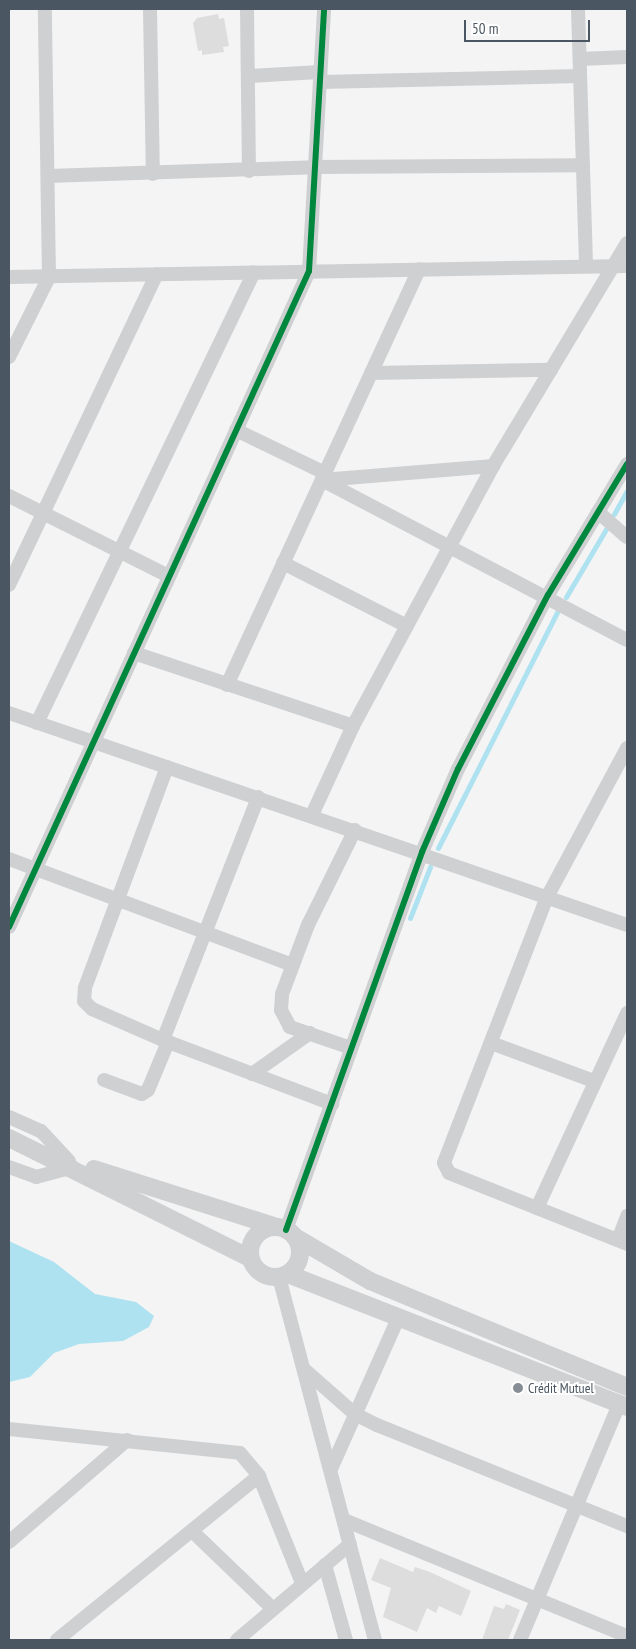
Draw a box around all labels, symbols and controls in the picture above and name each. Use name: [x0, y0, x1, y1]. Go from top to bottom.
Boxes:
scale bar: [466, 10, 592, 42]
text: 50 m: [472, 19, 498, 38]
place label: Crédit Mutuel: [528, 1380, 594, 1396]
marker: Crédit Mutuel: [512, 1382, 524, 1394]

